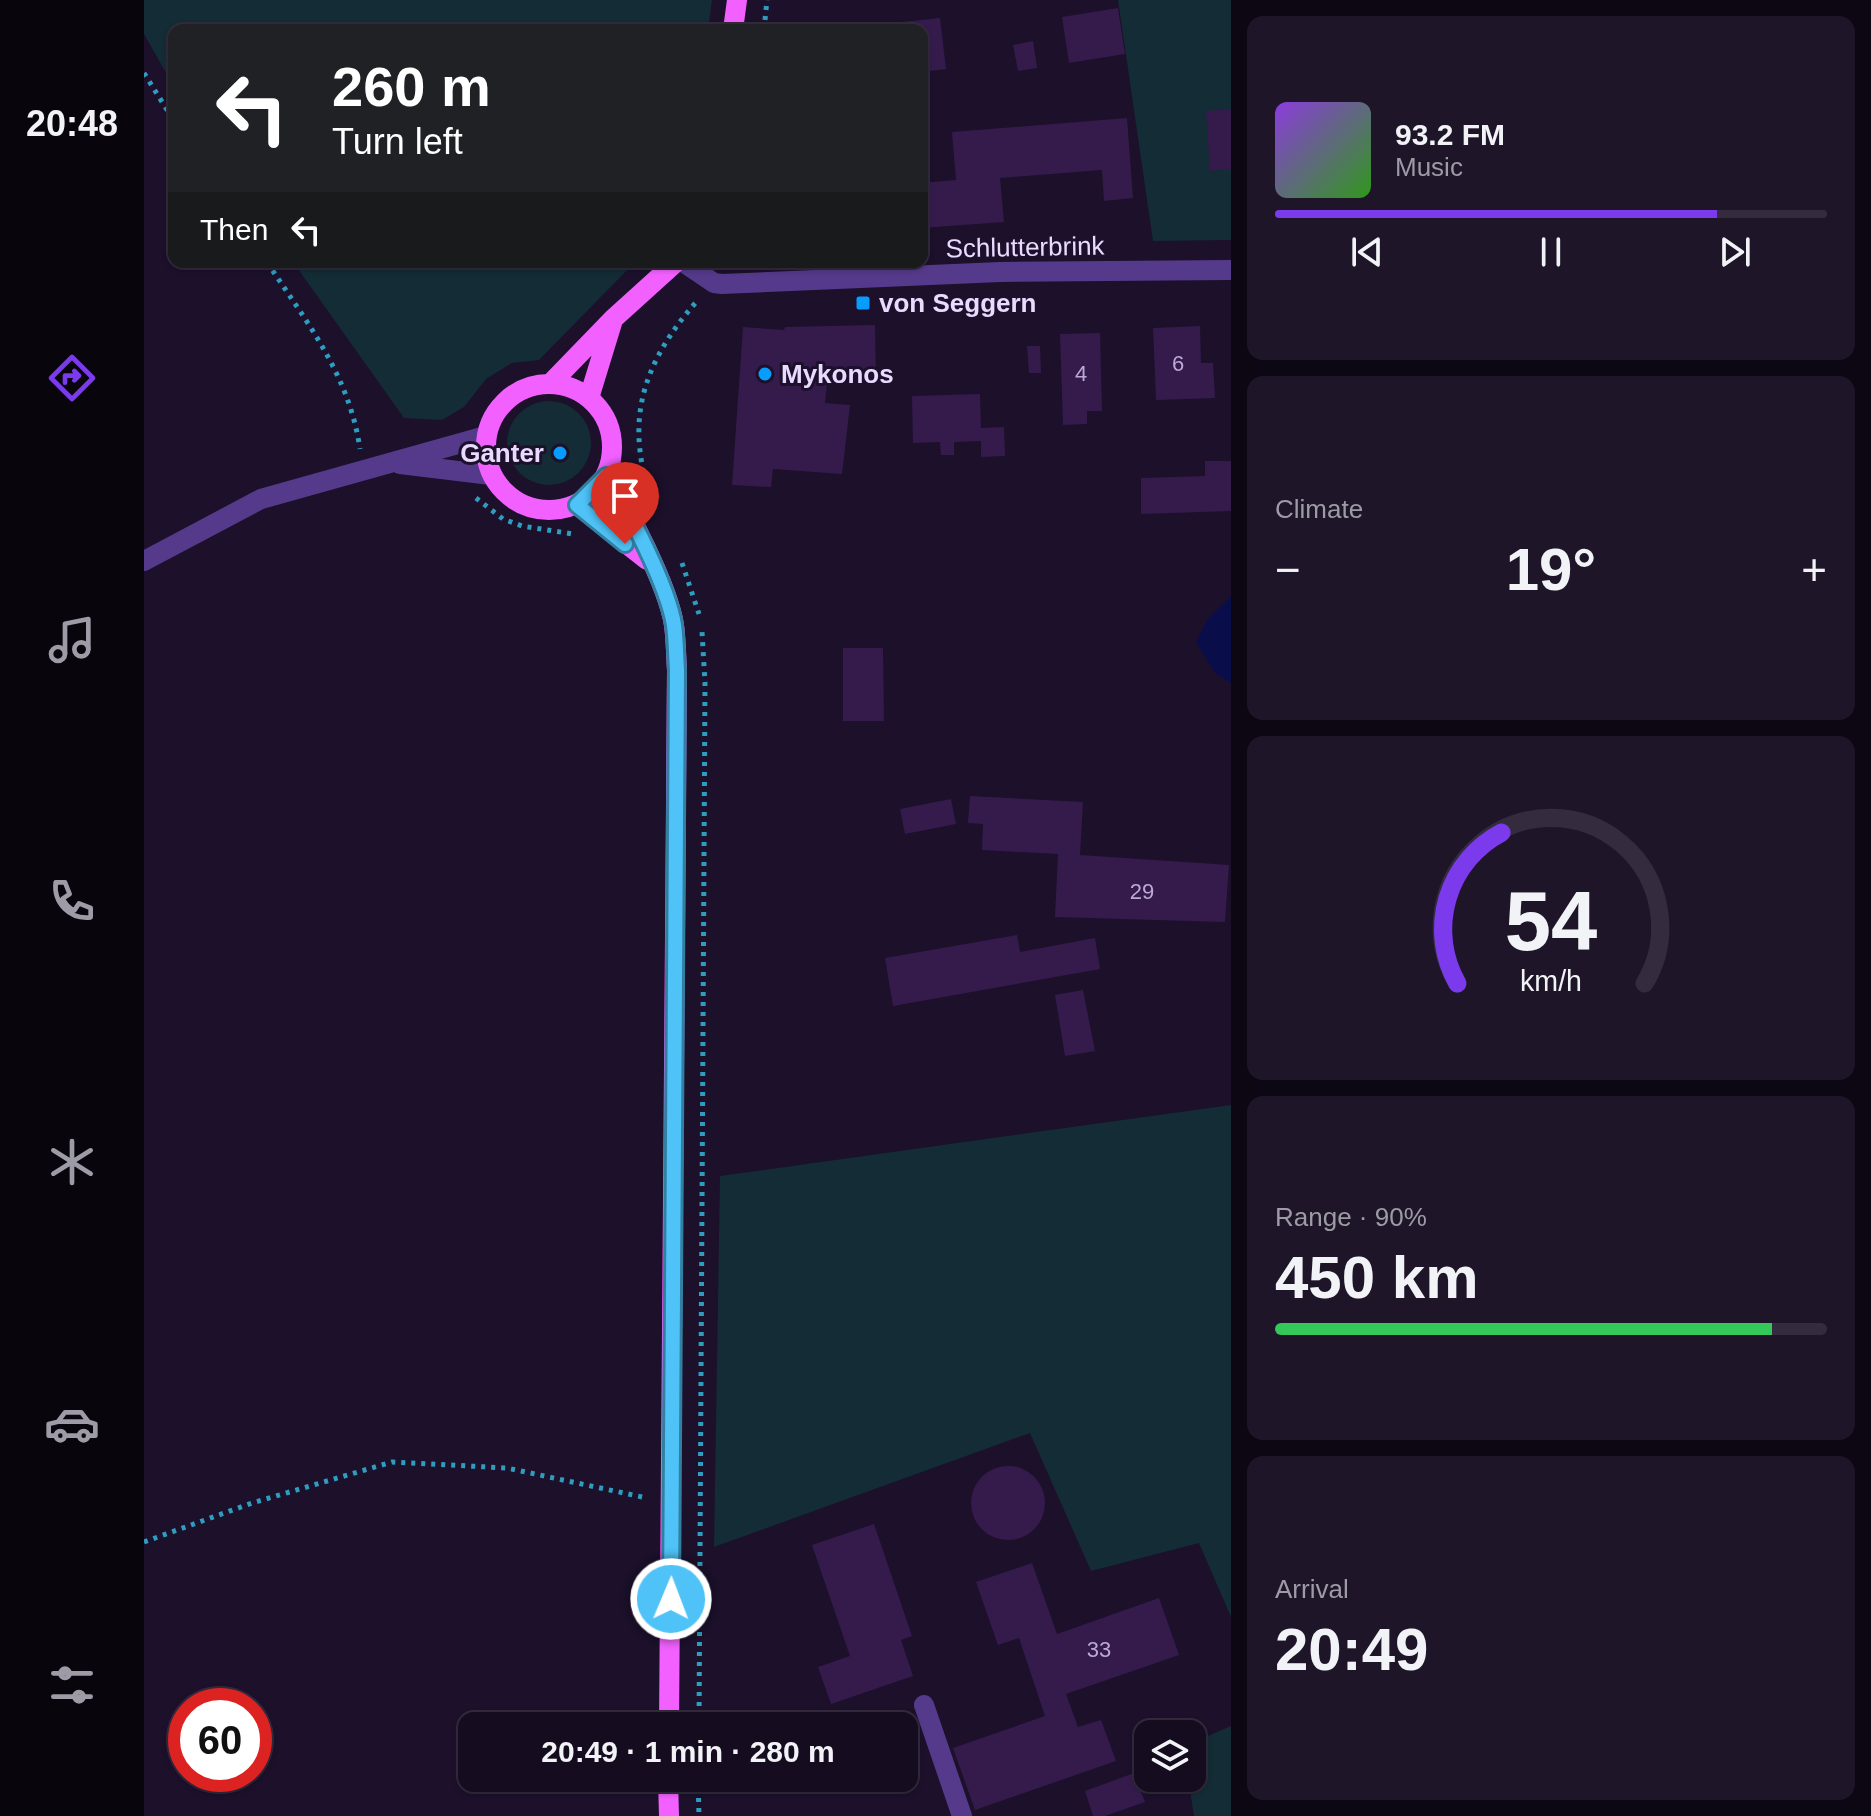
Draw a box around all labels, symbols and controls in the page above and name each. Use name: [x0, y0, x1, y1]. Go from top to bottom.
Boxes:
text: 260 m: [332, 55, 491, 118]
icon: left: [200, 56, 304, 160]
text: 20:48: [26, 103, 118, 144]
text: 93.2 FM: [1395, 118, 1505, 151]
text: Turn left: [332, 121, 463, 162]
text: Music: [1395, 152, 1463, 182]
icon: left: [284, 208, 328, 252]
text: Then: [200, 213, 268, 246]
icon: previous: [1345, 230, 1389, 274]
icon: pause: [1529, 230, 1573, 274]
icon: next: [1713, 230, 1757, 274]
street label: Schlutterbrink: [945, 231, 1106, 263]
place label: von Seggern: [879, 288, 1036, 318]
marker: von Seggern: [854, 294, 872, 312]
icon: directions: [44, 350, 100, 406]
house number: 6: [1172, 351, 1184, 376]
place label: Mykonos: [781, 359, 894, 389]
house number: 4: [1075, 361, 1087, 386]
marker: Mykonos: [756, 365, 774, 383]
place label: Ganter: [460, 438, 544, 468]
marker: Ganter: [551, 444, 569, 462]
pin: [591, 462, 659, 544]
icon: arrive: [603, 474, 647, 518]
text: Climate: [1275, 494, 1363, 524]
text: 19°: [1506, 536, 1596, 603]
text: −: [1275, 545, 1301, 594]
text: +: [1801, 545, 1827, 594]
icon: music: [44, 612, 100, 668]
icon: phone: [44, 873, 100, 929]
text: 54: [1505, 875, 1597, 968]
house number: 29: [1130, 879, 1154, 904]
text: km/h: [1520, 965, 1582, 997]
icon: climate: [44, 1134, 100, 1190]
text: Range · 90%: [1275, 1202, 1427, 1232]
text: 450 km: [1275, 1244, 1479, 1311]
icon: car: [44, 1396, 100, 1452]
position arrow: [629, 1557, 713, 1641]
text: Arrival: [1275, 1574, 1349, 1604]
text: 20:49: [1275, 1616, 1428, 1683]
house number: 33: [1087, 1637, 1111, 1662]
icon: filters: [44, 1657, 100, 1713]
speed limit sign: 60: [168, 1688, 272, 1792]
map controls: [1134, 1720, 1206, 1792]
button: layers: [1134, 1720, 1206, 1792]
text: 20:49 · 1 min · 280 m: [541, 1735, 835, 1768]

